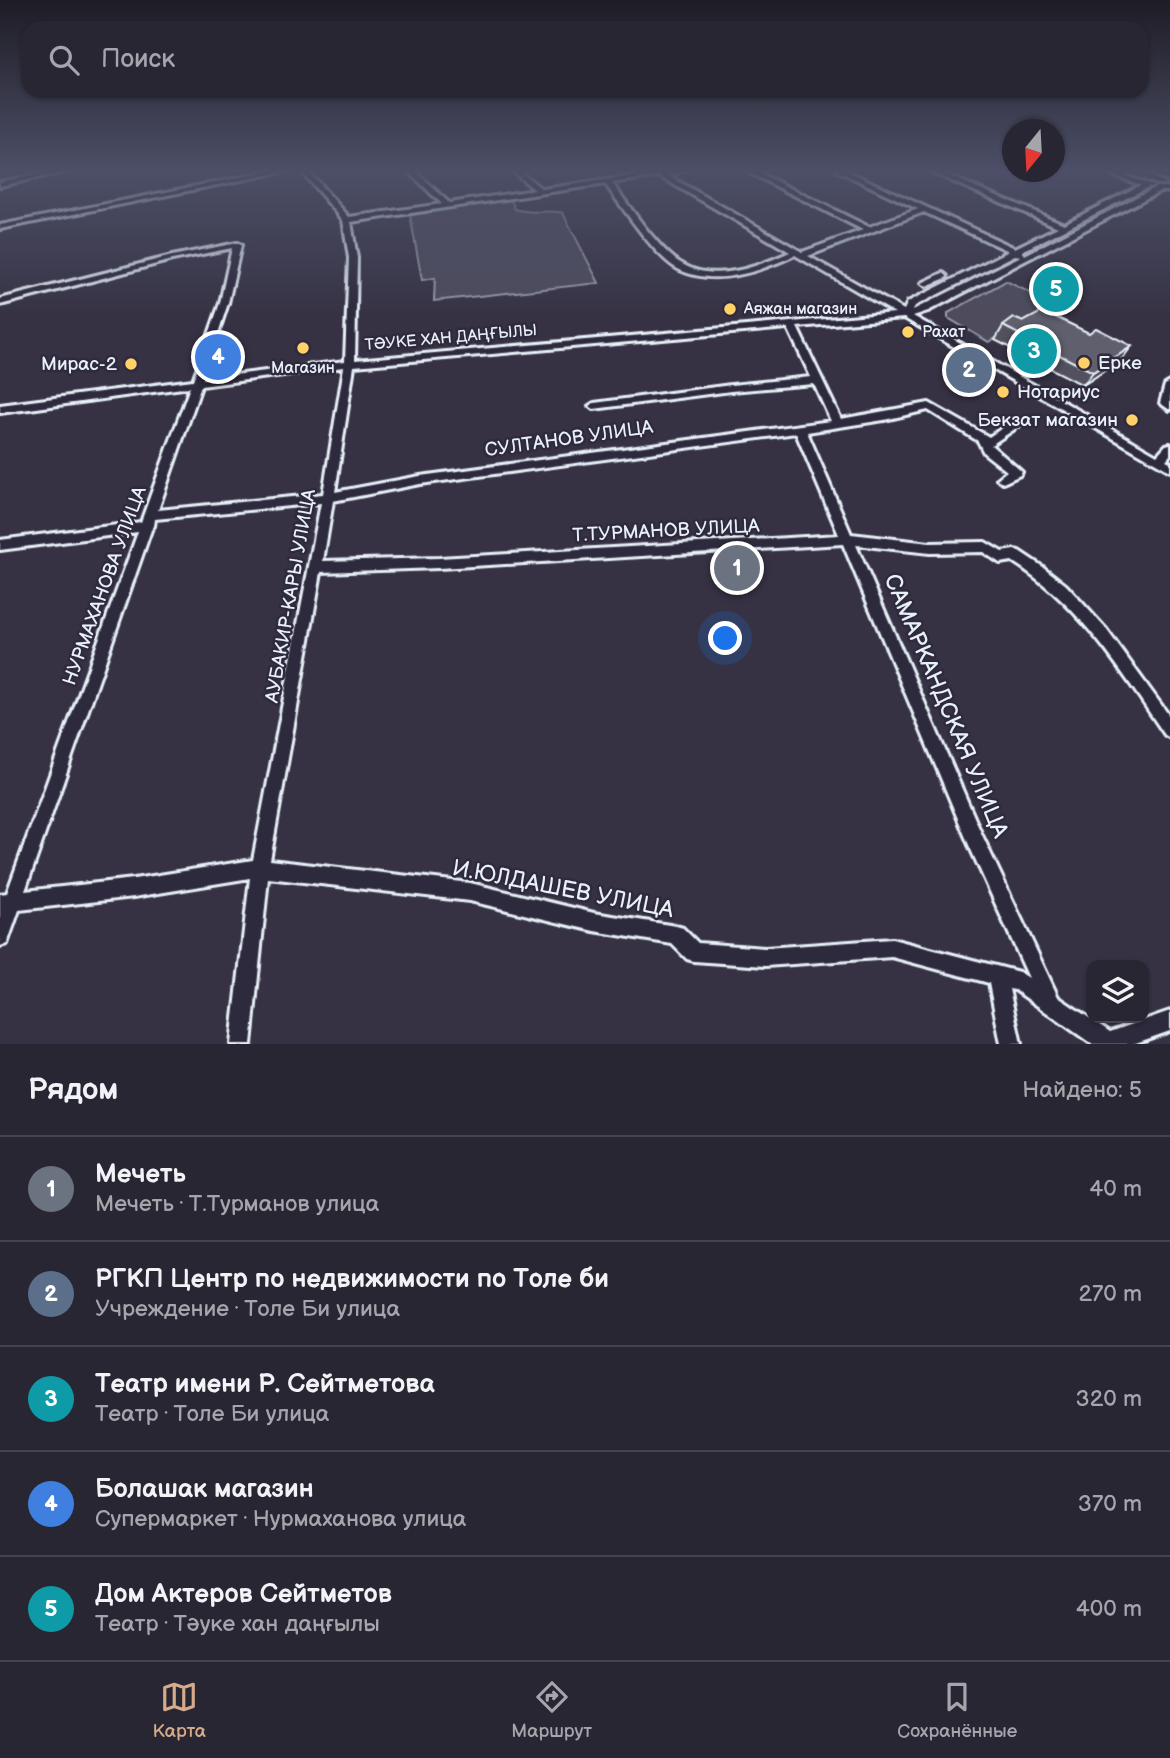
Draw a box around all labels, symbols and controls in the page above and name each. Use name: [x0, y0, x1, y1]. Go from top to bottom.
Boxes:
search box: [21, 21, 1149, 98]
icon: search: [45, 41, 83, 79]
text: Поиск: [101, 44, 175, 75]
north arrow: [1002, 119, 1065, 182]
pin: 5: [1033, 263, 1079, 315]
place label: Аяжан магазин: [743, 300, 857, 319]
marker: Аяжан магазин: [722, 301, 738, 317]
street label: ТӘУКЕ ХАН ДАҢҒЫЛЫ: [364, 321, 538, 355]
place label: Рахат: [922, 323, 966, 342]
marker: Рахат: [900, 324, 916, 340]
pin: 3: [1011, 325, 1057, 377]
pin: 4: [195, 331, 241, 383]
marker: Магазин: [295, 340, 311, 356]
pin: 2: [946, 344, 992, 396]
place label: Ерке: [1098, 352, 1142, 375]
place label: Мирас-2: [41, 353, 118, 376]
marker: Ерке: [1076, 355, 1092, 371]
marker: Мирас-2: [123, 356, 139, 372]
place label: Магазин: [271, 359, 335, 378]
place label: Нотариус: [1017, 381, 1100, 404]
marker: Нотариус: [995, 384, 1011, 400]
place label: Бекзат магазин: [977, 409, 1118, 432]
marker: Бекзат магазин: [1124, 412, 1140, 428]
street label: СУЛТАНОВ УЛИЦА: [484, 416, 655, 462]
street label: НУРМАХАНОВА УЛИЦА: [58, 483, 152, 689]
street label: АУБАКИР-КАРЫ УЛИЦА: [261, 487, 321, 706]
street label: Т.ТУРМАНОВ УЛИЦА: [572, 515, 761, 547]
pin: 1: [714, 542, 760, 594]
street label: САМАРКАНДСКАЯ УЛИЦА: [878, 570, 1014, 842]
your location: [708, 621, 742, 655]
street label: И.ЮЛДАШЕВ УЛИЦА: [450, 854, 676, 924]
map controls: [1086, 960, 1149, 1023]
button: layers: [1086, 960, 1149, 1023]
text: Рядом: [28, 1072, 118, 1108]
text: Найдено: 5: [1022, 1076, 1142, 1104]
text: Мечеть: [95, 1159, 186, 1190]
text: 1: [46, 1175, 56, 1203]
text: 40 m: [1089, 1175, 1142, 1203]
text: Мечеть · Т.Турманов улица: [95, 1190, 379, 1218]
text: РГКП Центр по недвижимости по Толе би: [95, 1264, 609, 1295]
text: 2: [44, 1280, 58, 1308]
text: 270 m: [1078, 1280, 1142, 1308]
text: Учреждение · Толе Би улица: [95, 1295, 400, 1323]
text: Театр имени Р. Сейтметова: [95, 1369, 434, 1400]
text: 3: [44, 1385, 58, 1413]
text: 320 m: [1076, 1385, 1142, 1413]
text: Театр · Толе Би улица: [95, 1400, 329, 1428]
text: Болашак магазин: [95, 1474, 314, 1505]
text: 4: [44, 1490, 58, 1518]
text: 370 m: [1078, 1490, 1142, 1518]
text: Супермаркет · Нурмаханова улица: [95, 1505, 466, 1533]
text: Дом Актеров Сейтметов: [95, 1579, 392, 1610]
text: 5: [44, 1595, 58, 1623]
text: 400 m: [1076, 1595, 1142, 1623]
text: Театр · Тәуке хан даңғылы: [95, 1610, 380, 1638]
tab: Карта: [153, 1678, 206, 1743]
tab: Маршрут: [511, 1678, 592, 1743]
tab: Сохранённые: [897, 1678, 1017, 1743]

